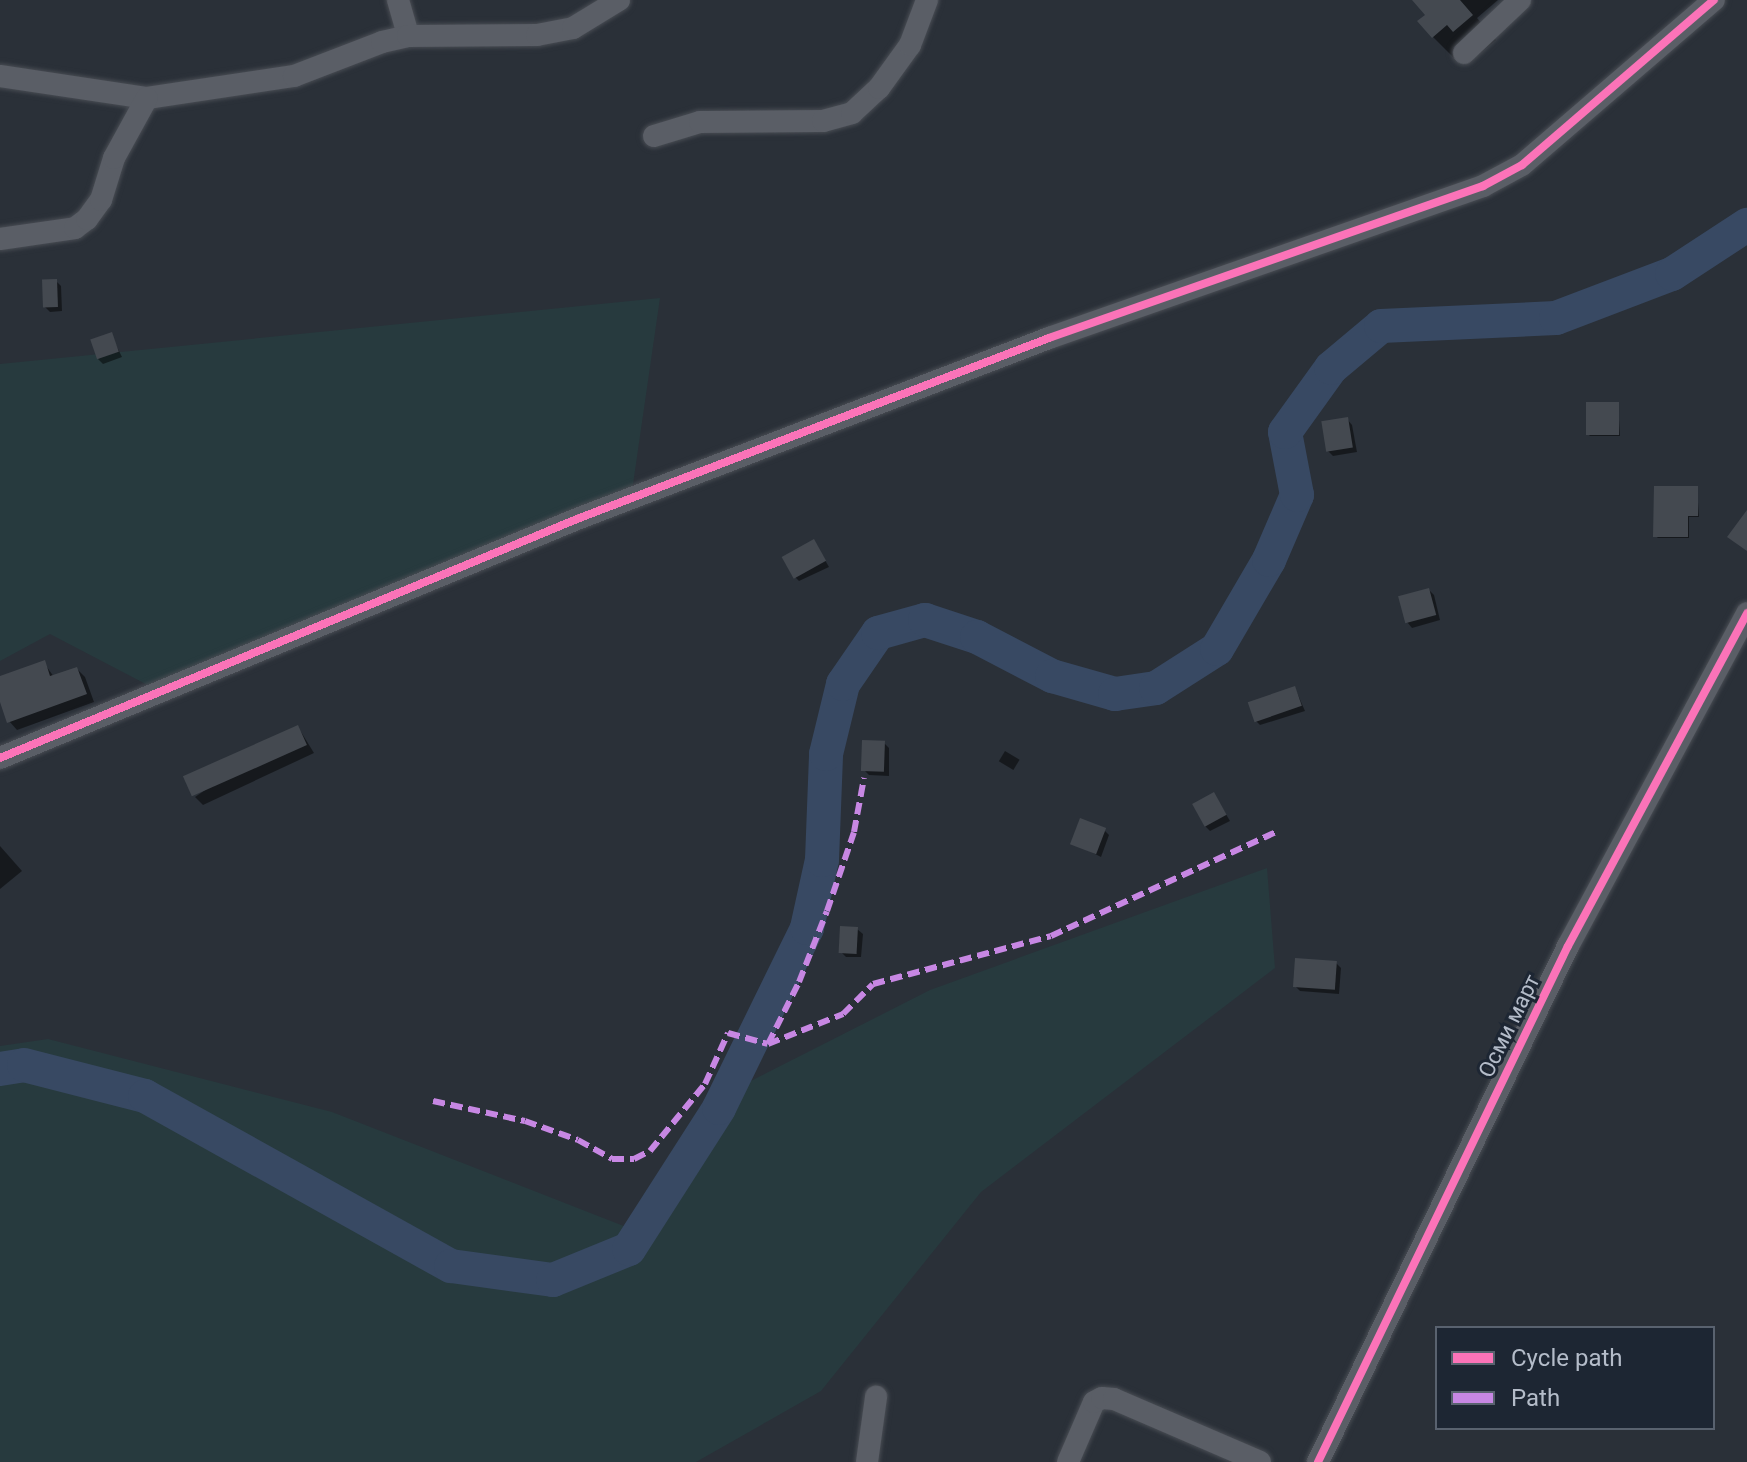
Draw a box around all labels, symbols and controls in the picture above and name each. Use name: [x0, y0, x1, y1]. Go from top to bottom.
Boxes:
street label: Осми март: [1473, 970, 1545, 1082]
legend: [1435, 1326, 1715, 1430]
text: Cycle path: [1511, 1344, 1623, 1372]
text: Path: [1511, 1384, 1560, 1412]

